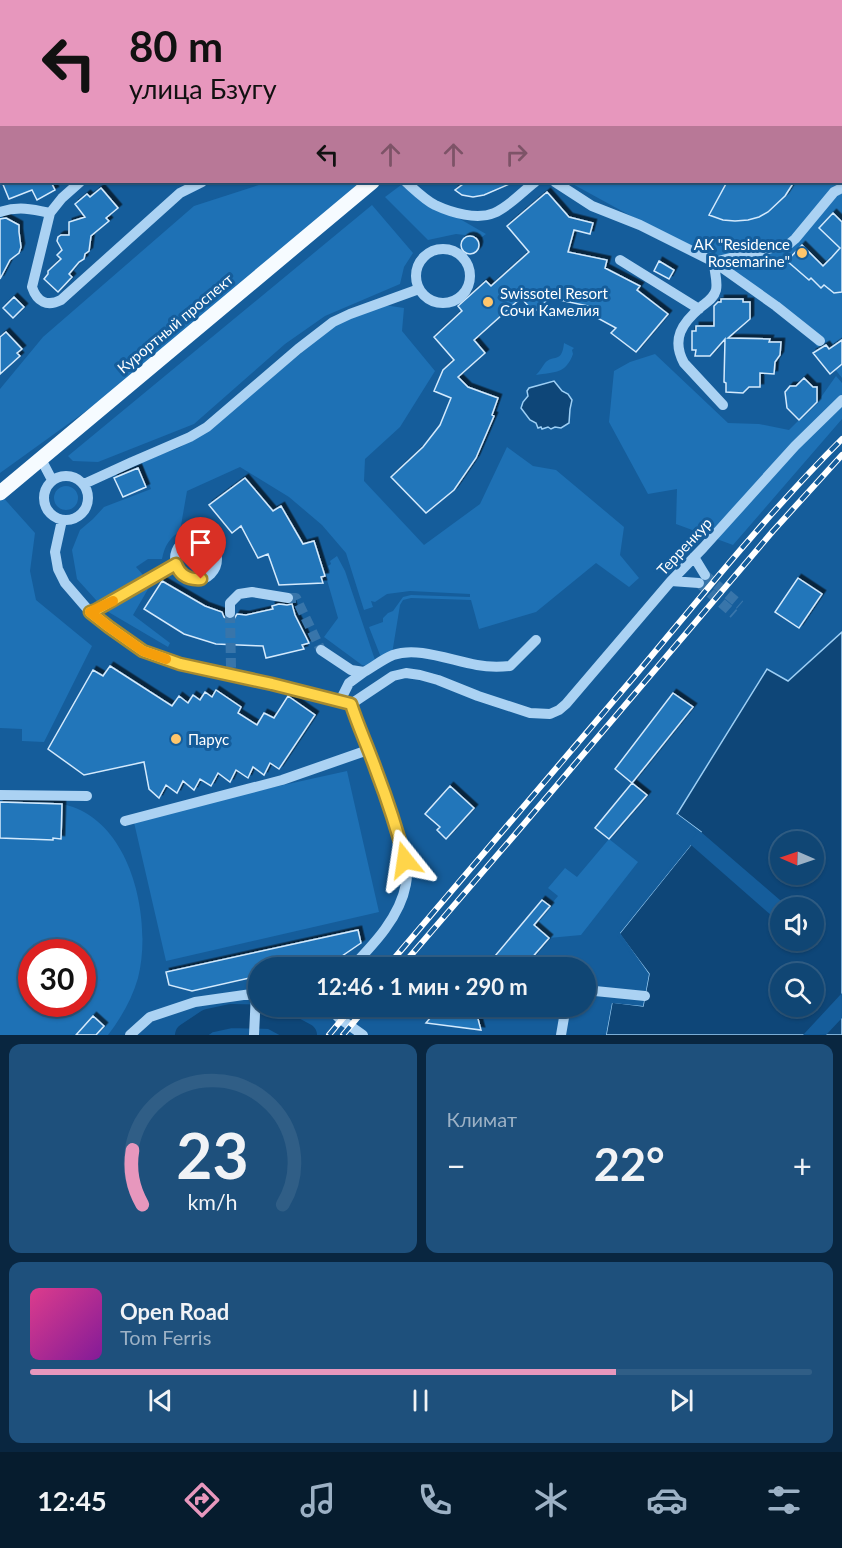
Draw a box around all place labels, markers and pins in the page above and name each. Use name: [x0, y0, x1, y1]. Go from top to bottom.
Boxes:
place label: АК "Residence Rosemarine": [694, 235, 790, 270]
marker: АК "Residence Rosemarine": [795, 246, 809, 260]
place label: Swissotel Resort Сочи Камелия: [500, 284, 609, 319]
marker: Swissotel Resort Сочи Камелия: [481, 295, 495, 309]
pin: [175, 517, 226, 579]
place label: Парус: [188, 730, 229, 748]
marker: Парус: [169, 732, 183, 746]

